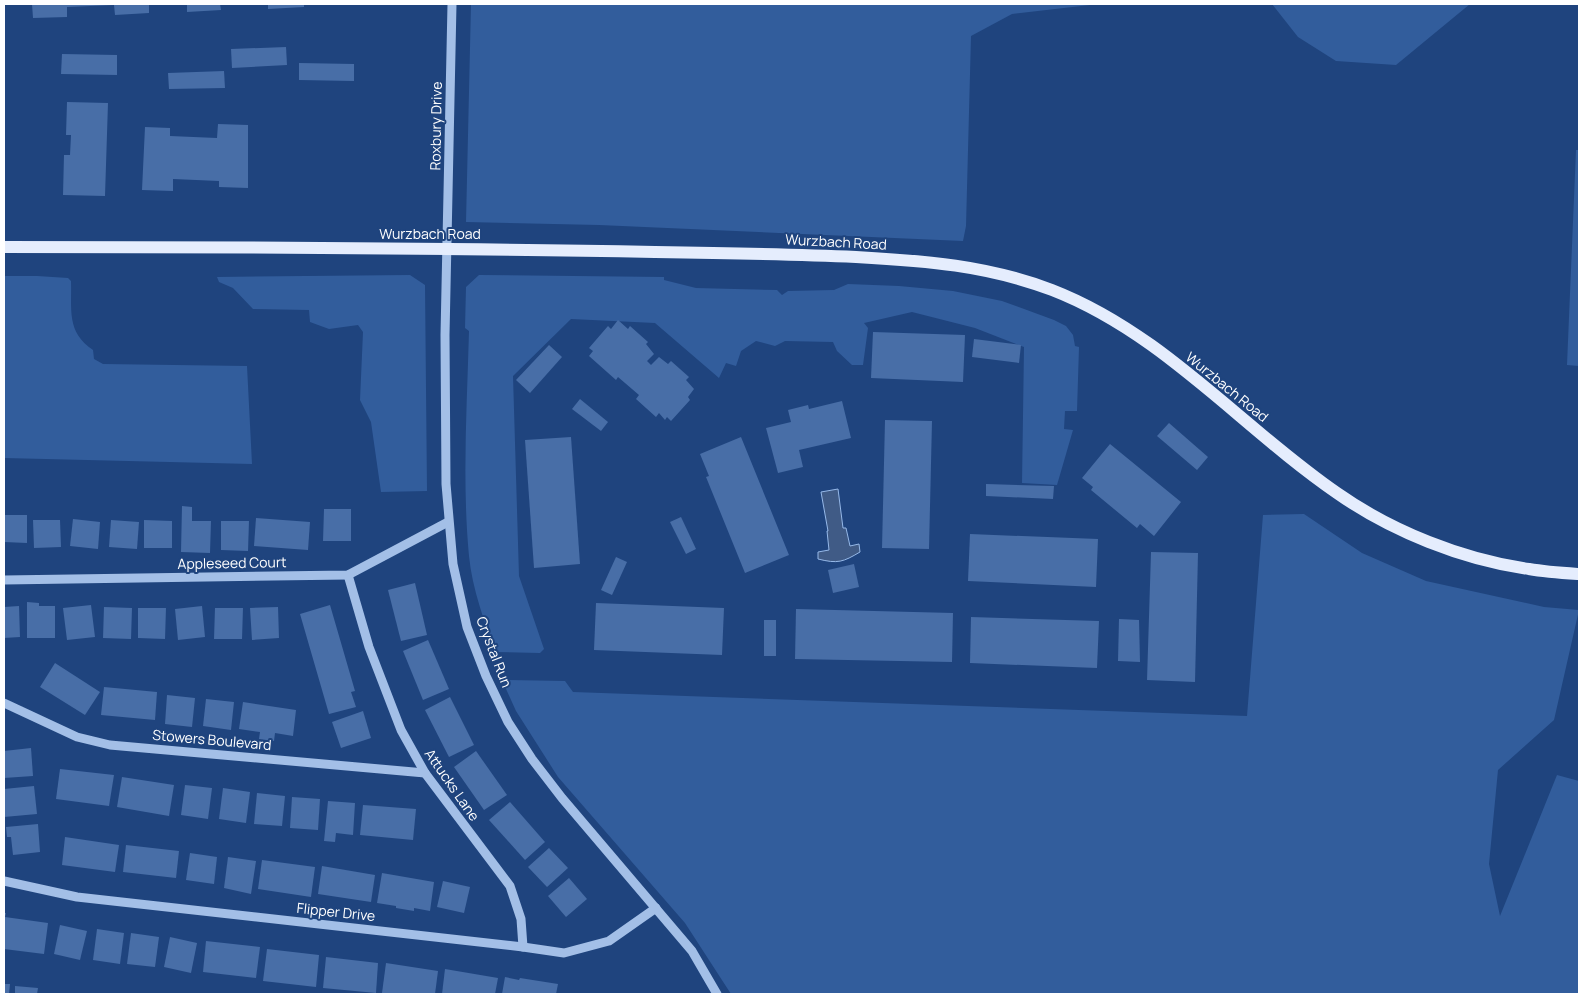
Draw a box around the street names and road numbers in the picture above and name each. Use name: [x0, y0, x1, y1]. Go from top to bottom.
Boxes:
street label: Roxbury Drive: [425, 81, 446, 171]
street label: Wurzbach Road: [379, 224, 481, 243]
street label: Wurzbach Road: [785, 229, 887, 254]
street label: Wurzbach Road: [1182, 347, 1273, 426]
street label: Appleseed Court: [177, 552, 287, 573]
street label: Crystal Run: [472, 614, 517, 690]
street label: Stowers Boulevard: [152, 725, 272, 754]
street label: Attucks Lane: [421, 745, 484, 824]
street label: Flipper Drive: [296, 898, 376, 925]

